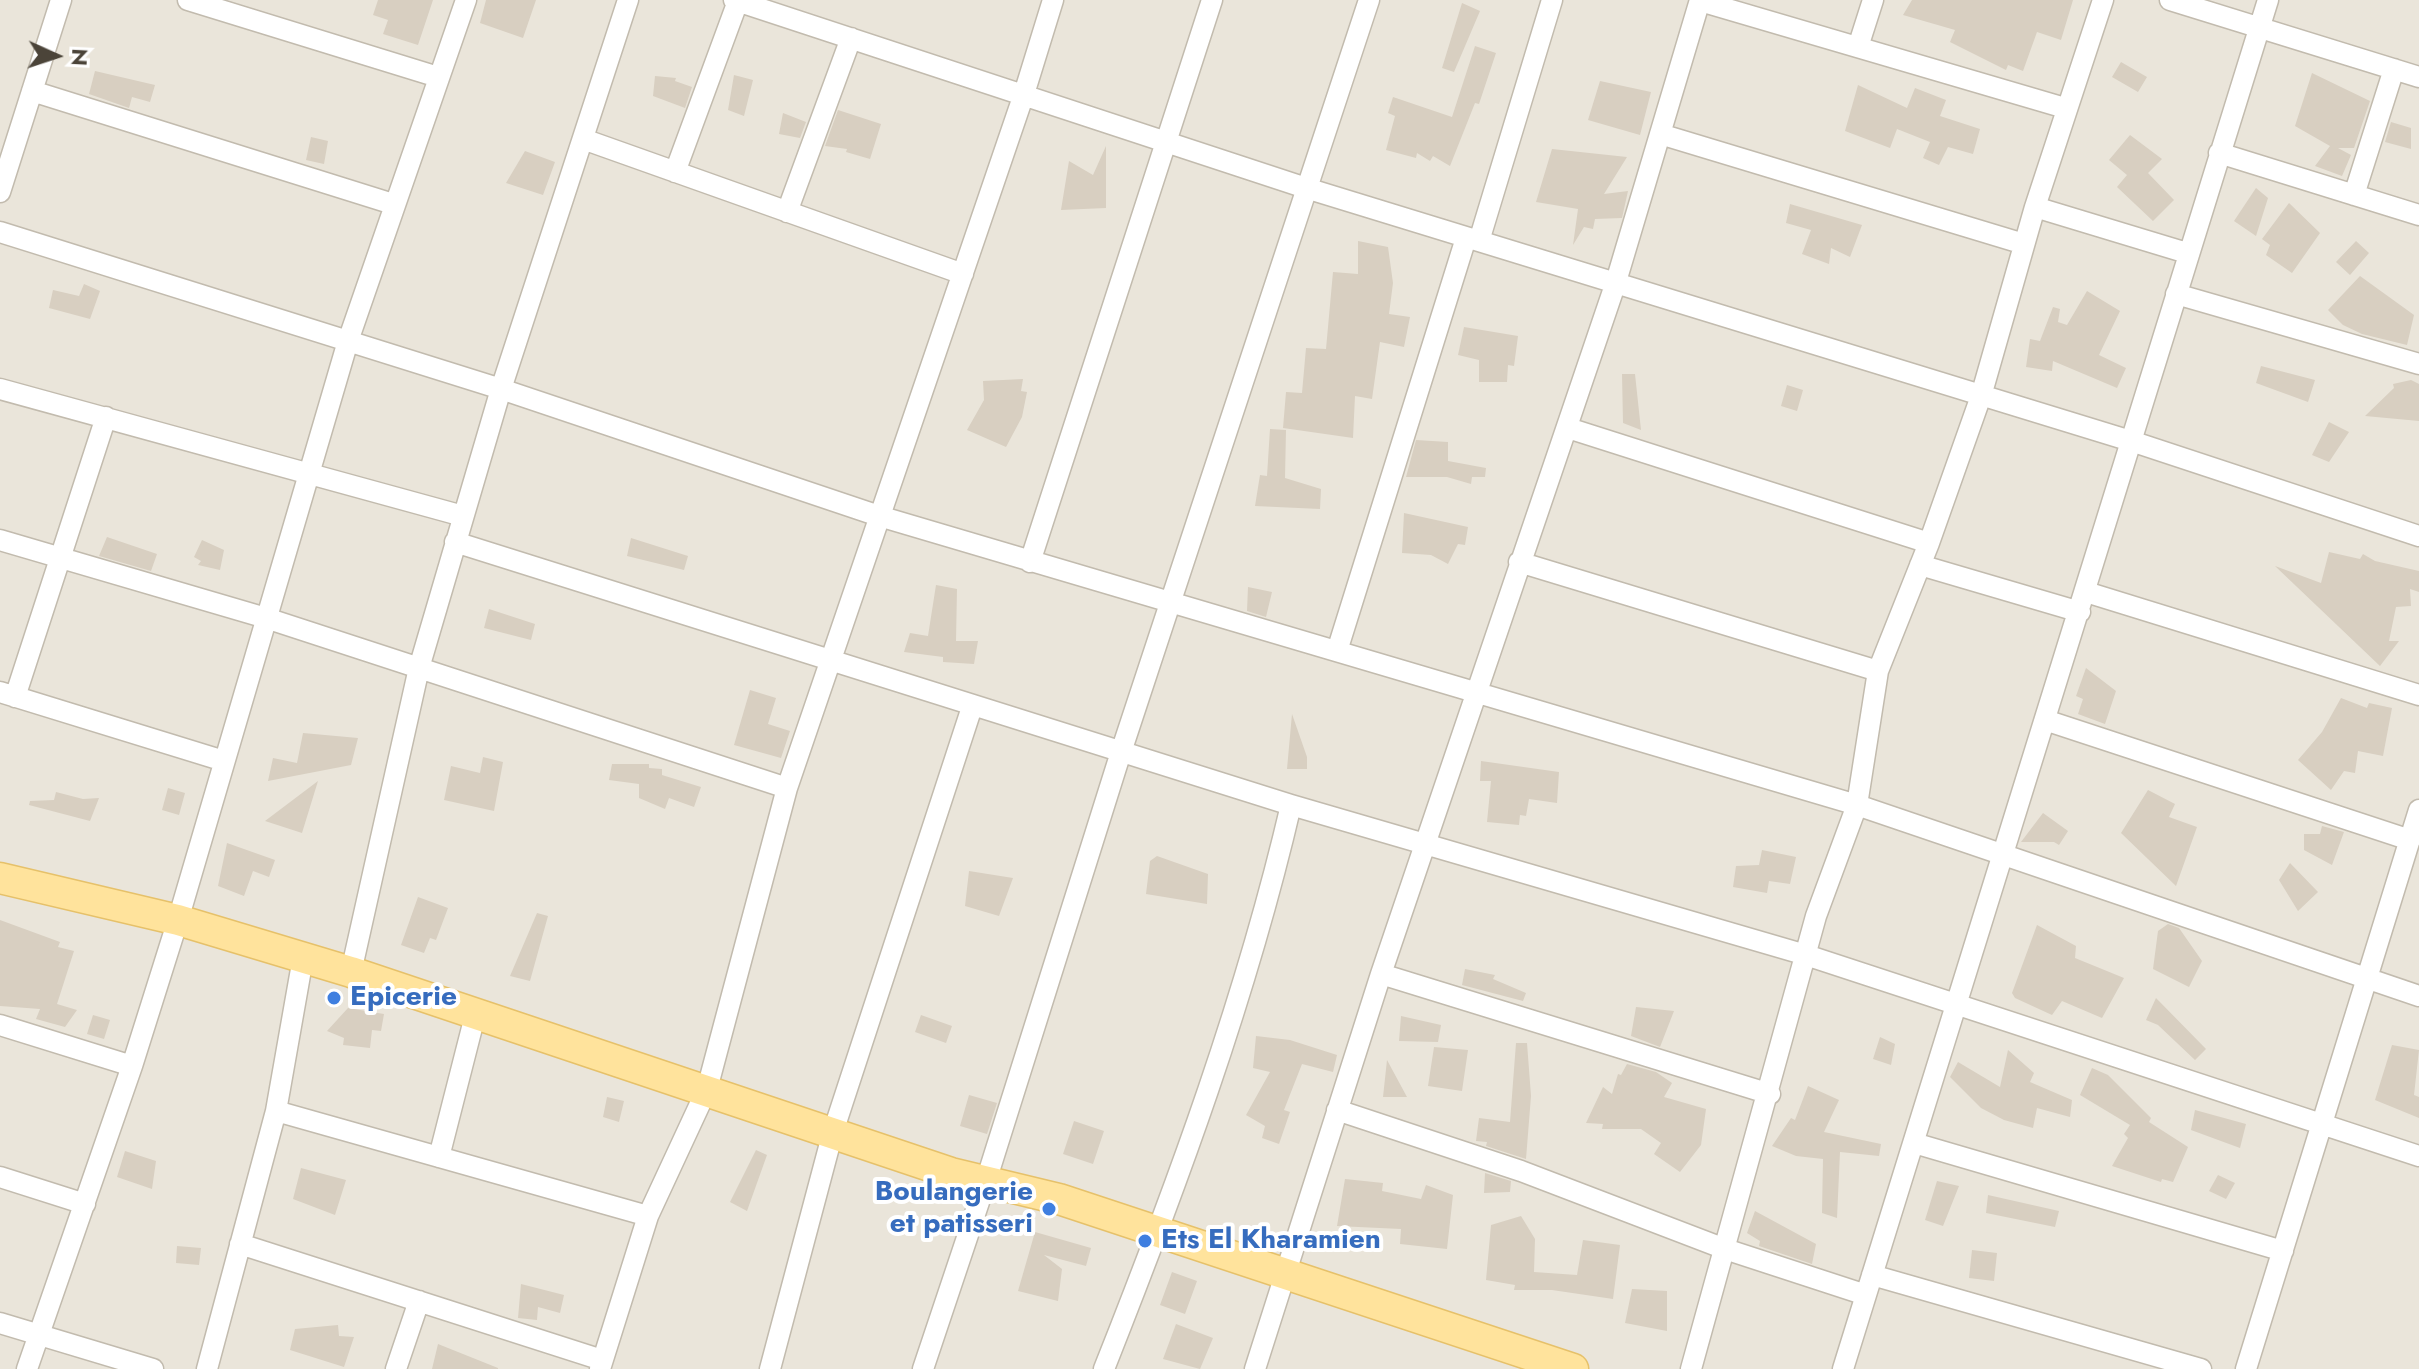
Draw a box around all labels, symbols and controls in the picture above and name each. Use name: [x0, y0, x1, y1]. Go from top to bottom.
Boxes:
north arrow: [16, 16, 96, 96]
text: N: [64, 48, 96, 67]
place label: Epicerie: [350, 981, 457, 1015]
marker: Epicerie: [325, 989, 343, 1007]
place label: Boulangerie et patisseri: [875, 1176, 1033, 1242]
marker: Boulangerie et patisseri: [1040, 1200, 1058, 1218]
place label: Ets El Kharamien: [1161, 1224, 1381, 1258]
marker: Ets El Kharamien: [1136, 1232, 1154, 1250]

